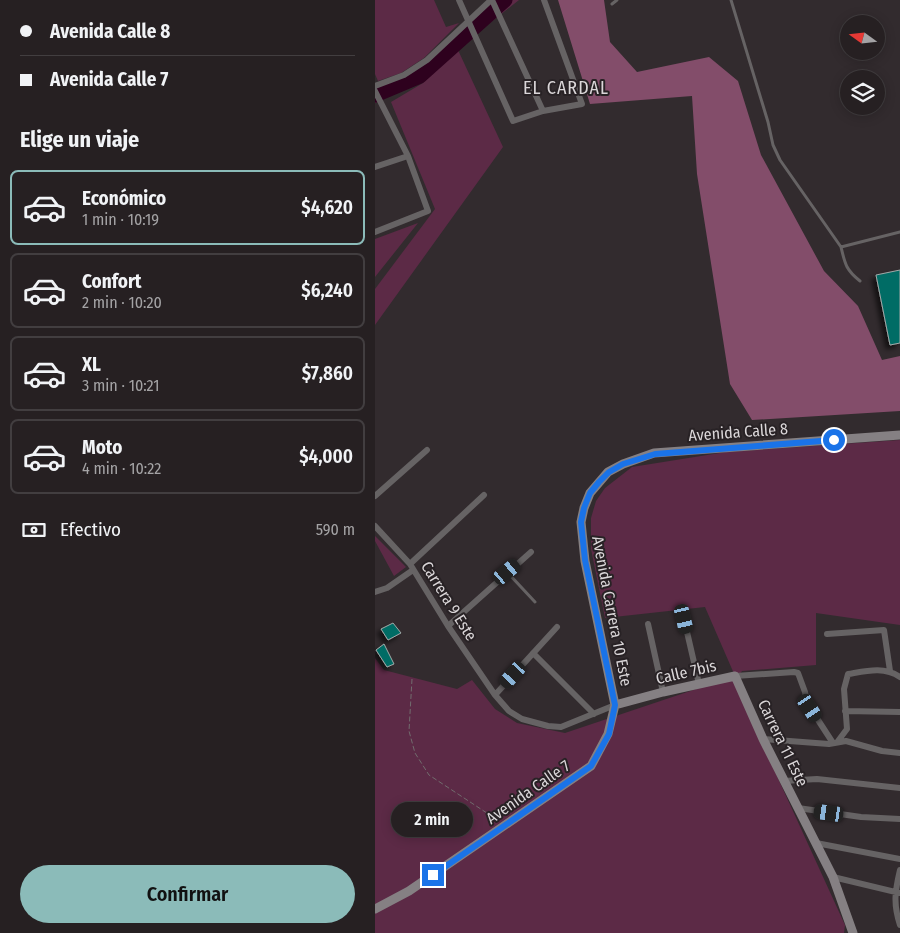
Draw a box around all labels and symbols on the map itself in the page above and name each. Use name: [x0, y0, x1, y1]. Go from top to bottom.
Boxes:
north arrow: [840, 15, 885, 60]
district label: EL CARDAL: [523, 77, 609, 99]
street label: Avenida Calle 8: [688, 419, 788, 445]
route start: [823, 429, 845, 451]
street label: Avenida Carrera 10 Este: [588, 534, 636, 688]
car: [490, 557, 523, 587]
street label: Carrera 9 Este: [417, 558, 481, 644]
car: [673, 603, 694, 635]
street label: Calle 7bis: [654, 656, 718, 688]
car: [497, 659, 528, 691]
car: [795, 691, 824, 725]
street label: Carrera 11 Este: [754, 696, 812, 790]
street label: Avenida Calle 7: [482, 756, 574, 828]
callout: 2 min: [392, 802, 474, 838]
car: [813, 803, 844, 823]
route end: [422, 864, 444, 886]

